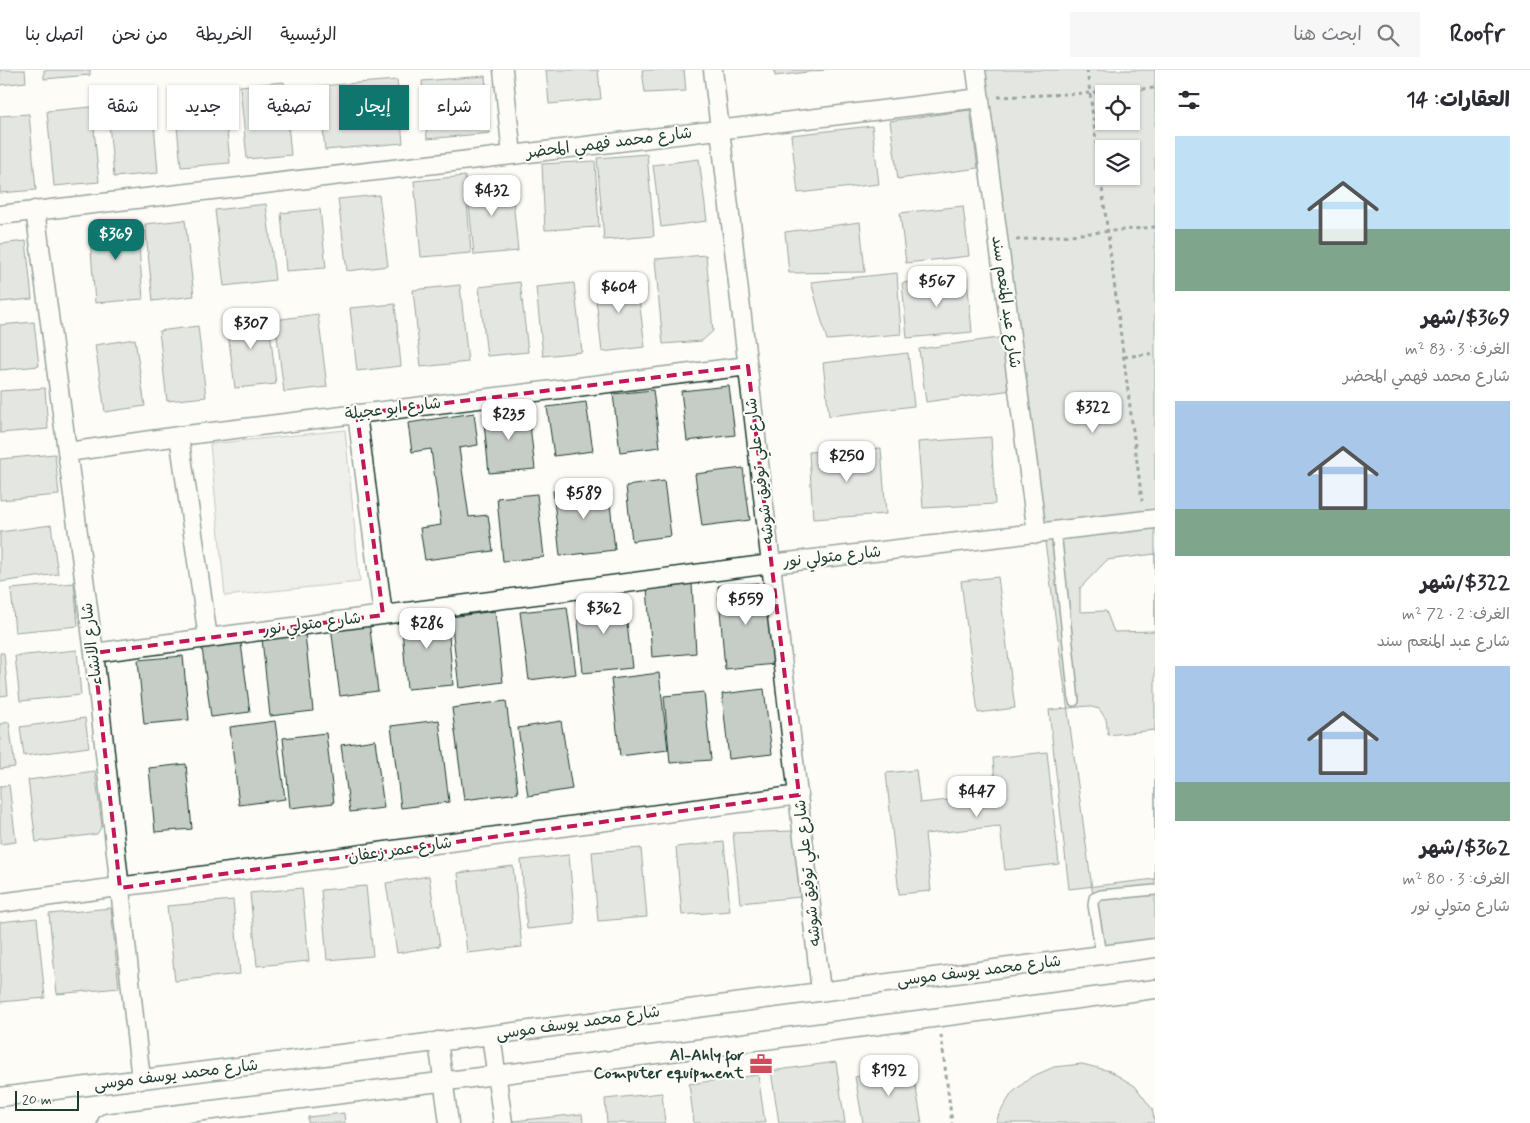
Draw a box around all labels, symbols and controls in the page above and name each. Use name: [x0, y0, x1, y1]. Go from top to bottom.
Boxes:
search box: [1070, 12, 1420, 57]
text: Roofr: [1450, 19, 1505, 50]
icon: search: [1374, 21, 1402, 49]
text: ابحث هنا: [1293, 22, 1362, 47]
text: اتصل بنا: [25, 23, 84, 47]
text: من نحن: [112, 23, 168, 47]
text: الخريطة: [196, 23, 252, 47]
text: الرئيسية: [280, 23, 337, 47]
chip: شقة: [89, 85, 157, 130]
chip: جديد: [167, 85, 239, 130]
chip: تصفية: [249, 85, 329, 130]
chip: إيجار: [339, 85, 409, 130]
chip: شراء: [419, 85, 490, 130]
map controls: [1095, 85, 1140, 185]
button: locate: [1095, 85, 1140, 130]
icon: filters: [1175, 86, 1203, 114]
text: العقارات: 14: [1406, 86, 1510, 114]
street label: شارع محمد فهمي المحضر: [523, 122, 694, 167]
button: layers: [1095, 140, 1140, 185]
icon: home: [1298, 168, 1388, 258]
pin: $432: [462, 174, 522, 217]
text: $432: [474, 180, 510, 201]
pin: $369: [86, 218, 146, 261]
text: $369: [99, 224, 133, 245]
street label: شارع عبد المنعم سند: [985, 235, 1026, 370]
pin: $567: [907, 266, 967, 308]
text: $567: [919, 271, 955, 292]
pin: $604: [589, 272, 649, 314]
text: $604: [601, 277, 637, 298]
text: $369/شهر: [1421, 304, 1510, 332]
pin: $307: [221, 308, 281, 350]
text: $307: [234, 313, 268, 334]
text: الغرف: 3 · 83 m²: [1405, 339, 1510, 360]
text: شارع محمد فهمي المحضر: [1343, 366, 1510, 387]
pin: $322: [1063, 392, 1123, 434]
street label: شارع ابو عجيلة: [344, 393, 442, 425]
street label: شارع علي توفيق شوشه: [741, 396, 782, 545]
text: $322: [1076, 397, 1110, 418]
pin: $235: [479, 398, 539, 441]
text: $235: [493, 404, 525, 425]
icon: home: [1298, 433, 1388, 523]
pin: $250: [817, 440, 877, 483]
text: $250: [829, 446, 865, 467]
pin: $589: [554, 478, 614, 520]
text: $589: [566, 483, 602, 504]
street label: شارع متولي نور: [781, 541, 882, 576]
text: $322/شهر: [1420, 569, 1510, 597]
pin: $559: [716, 584, 776, 626]
text: $559: [728, 589, 764, 610]
pin: $362: [574, 592, 634, 635]
text: $362: [586, 598, 622, 619]
street label: شارع الانشاء: [77, 601, 107, 687]
text: الغرف: 2 · 72 m²: [1402, 604, 1510, 625]
street label: شارع متولي نور: [261, 608, 363, 644]
pin: $286: [397, 608, 457, 650]
text: $286: [410, 613, 444, 634]
text: شارع عبد المنعم سند: [1377, 631, 1510, 652]
icon: home: [1298, 698, 1388, 788]
pin: $447: [947, 776, 1007, 818]
text: $447: [958, 781, 996, 802]
street label: شارع علي توفيق شوشه: [790, 798, 829, 947]
street label: شارع عمر زعفان: [347, 832, 453, 868]
text: $362/شهر: [1420, 834, 1510, 862]
text: الغرف: 3 · 80 m²: [1403, 869, 1510, 890]
text: شارع متولي نور: [1411, 896, 1510, 917]
street label: شارع محمد يوسف موسى: [896, 951, 1062, 991]
street label: شارع محمد يوسف موسى: [495, 1001, 661, 1045]
place label: Al-Ahly for Computer equipment: [593, 1045, 745, 1084]
office icon: Al-Ahly for Computer equipment: [748, 1051, 774, 1077]
pin: $192: [859, 1054, 919, 1097]
street label: شارع محمد يوسف موسى: [93, 1055, 259, 1095]
text: $192: [871, 1060, 907, 1081]
scale bar: [15, 1088, 79, 1111]
text: 20 m: [22, 1091, 52, 1109]

